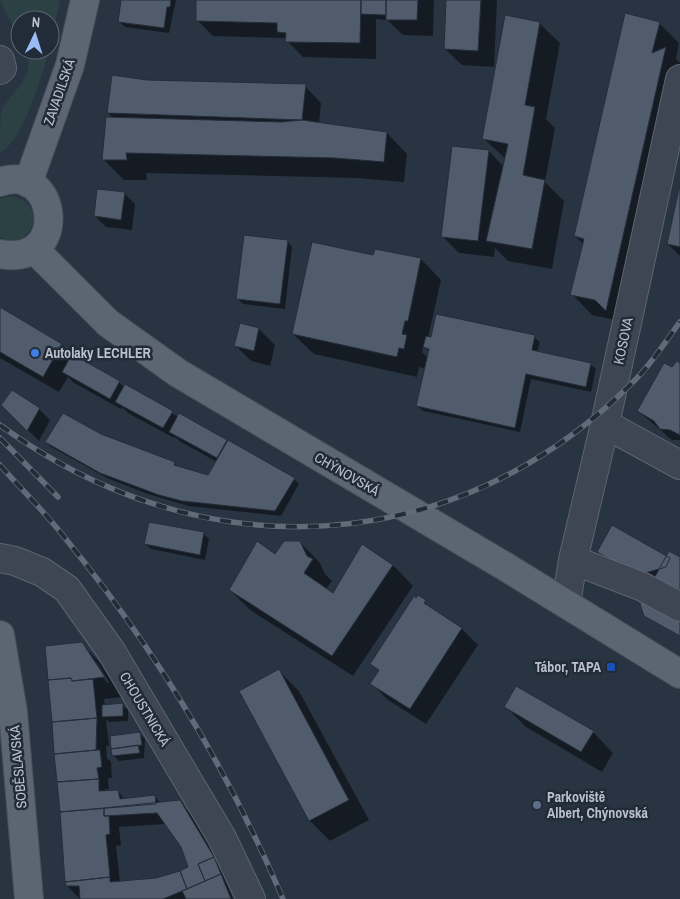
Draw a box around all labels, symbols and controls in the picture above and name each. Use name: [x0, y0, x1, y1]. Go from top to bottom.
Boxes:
north arrow: [10, 10, 60, 60]
text: N: [31, 13, 41, 31]
street label: ZAVADILSKÁ: [39, 56, 79, 128]
street label: KOSOVA: [609, 315, 637, 366]
place label: Autolaky LECHLER: [45, 344, 152, 362]
marker: Autolaky LECHLER: [29, 347, 41, 359]
street label: CHÝNOVSKÁ: [311, 448, 383, 500]
place label: Tábor, TAPA: [535, 658, 602, 676]
marker: Tábor, TAPA: [605, 661, 617, 673]
street label: CHOUSTNICKÁ: [116, 669, 174, 750]
street label: SOBĚSLAVSKÁ: [5, 724, 31, 809]
place label: Parkoviště Albert, Chýnovská: [547, 788, 648, 822]
marker: Parkoviště Albert, Chýnovská: [531, 799, 543, 811]

